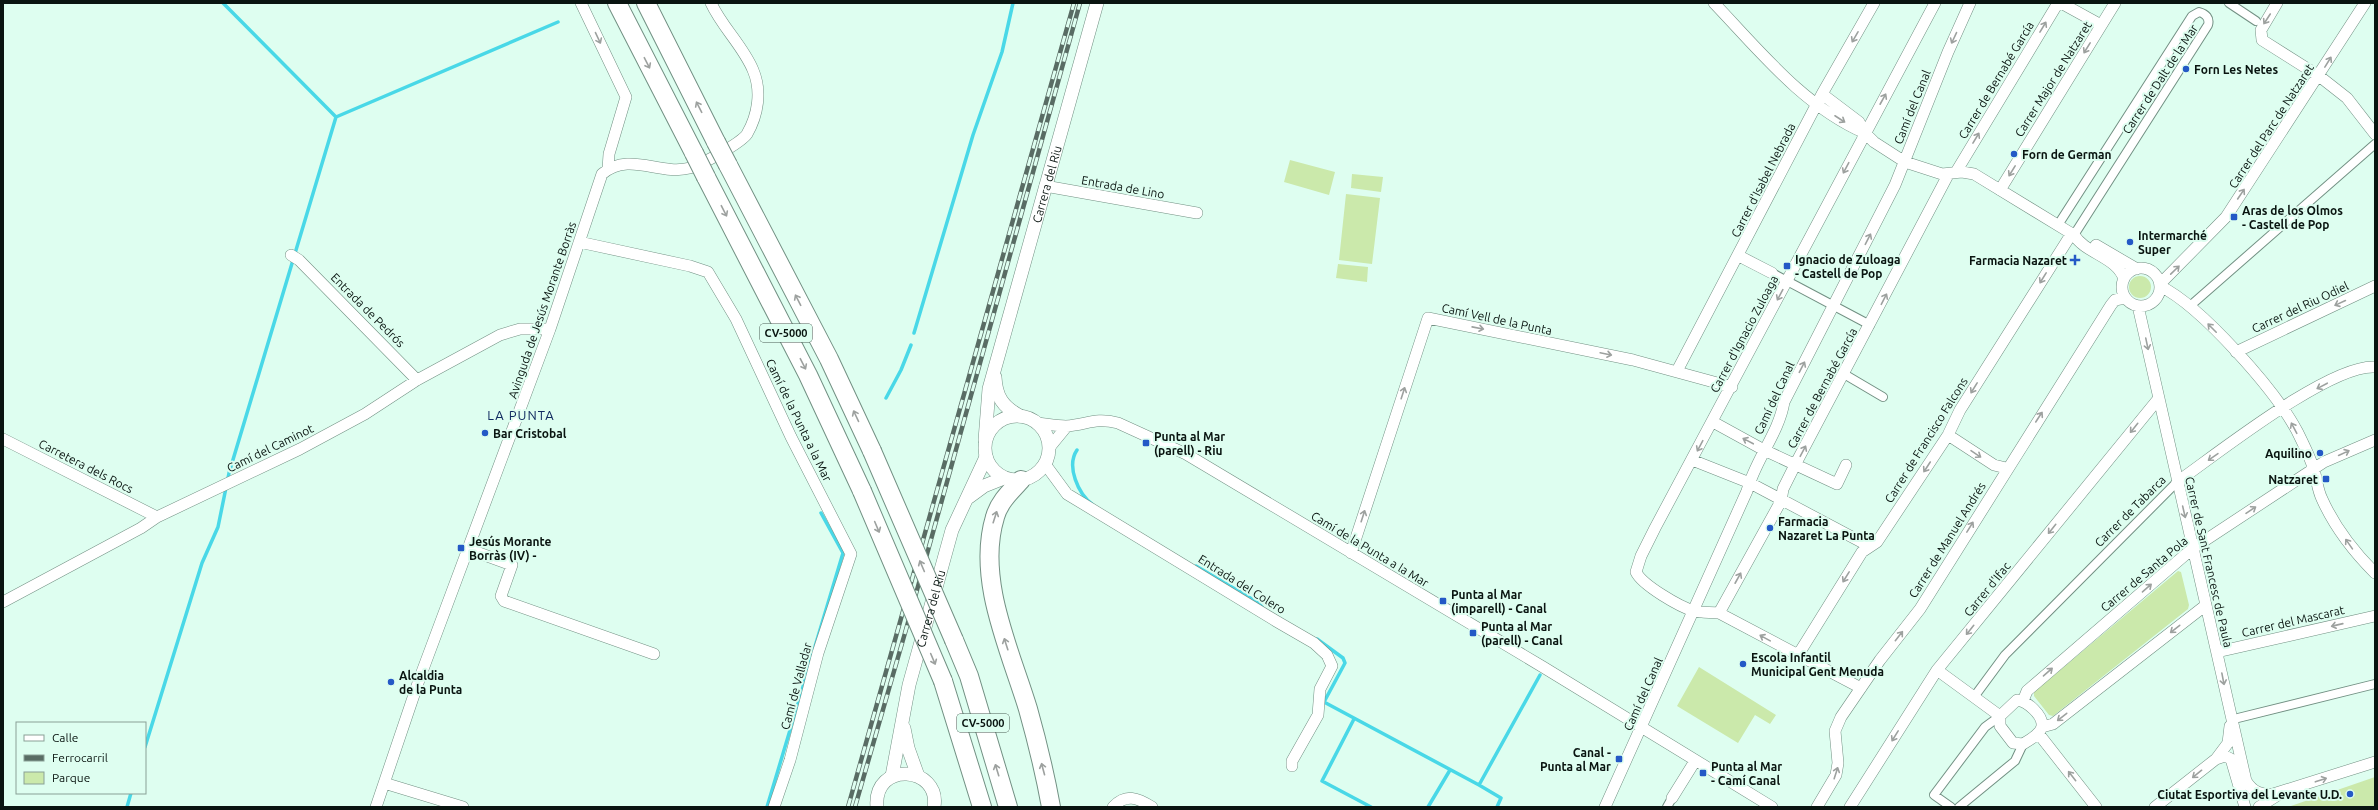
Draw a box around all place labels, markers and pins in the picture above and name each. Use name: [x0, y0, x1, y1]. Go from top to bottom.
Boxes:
place label: Forn Les Netes: [2194, 63, 2278, 76]
marker: Forn Les Netes: [2181, 64, 2191, 74]
place label: Forn de German: [2022, 148, 2112, 161]
marker: Forn de German: [2009, 149, 2019, 159]
place label: Aras de los Olmos - Castell de Pop: [2242, 204, 2343, 231]
marker: Aras de los Olmos - Castell de Pop: [2229, 212, 2239, 222]
place label: Intermarché Super: [2138, 229, 2207, 256]
marker: Intermarché Super: [2125, 237, 2135, 247]
place label: Ignacio de Zuloaga - Castell de Pop: [1795, 253, 1901, 280]
place label: Farmacia Nazaret: [1969, 254, 2067, 267]
marker: Farmacia Nazaret: [2070, 255, 2080, 265]
marker: Ignacio de Zuloaga - Castell de Pop: [1782, 261, 1792, 271]
place label: Bar Cristobal: [493, 427, 567, 440]
marker: Bar Cristobal: [480, 428, 490, 438]
place label: Punta al Mar (parell) - Riu: [1154, 430, 1225, 458]
marker: Punta al Mar (parell) - Riu: [1141, 438, 1151, 448]
place label: Aquilino: [2265, 447, 2312, 460]
marker: Aquilino: [2315, 448, 2325, 458]
place label: Natzaret: [2268, 473, 2318, 486]
marker: Natzaret: [2321, 474, 2331, 484]
place label: Farmacia Nazaret La Punta: [1778, 515, 1875, 542]
marker: Farmacia Nazaret La Punta: [1765, 523, 1775, 533]
place label: Jesús Morante Borràs (IV) -: [469, 535, 552, 563]
marker: Jesús Morante Borràs (IV) -: [456, 543, 466, 553]
place label: Punta al Mar (imparell) - Canal: [1451, 588, 1547, 616]
marker: Punta al Mar (imparell) - Canal: [1438, 596, 1448, 606]
place label: Punta al Mar (parell) - Canal: [1481, 620, 1563, 648]
marker: Punta al Mar (parell) - Canal: [1468, 628, 1478, 638]
place label: Escola Infantil Municipal Gent Menuda: [1751, 651, 1884, 678]
marker: Escola Infantil Municipal Gent Menuda: [1738, 659, 1748, 669]
place label: Alcaldia de la Punta: [399, 669, 462, 696]
marker: Alcaldia de la Punta: [386, 677, 396, 687]
place label: Canal - Punta al Mar: [1540, 746, 1611, 773]
marker: Canal - Punta al Mar: [1614, 754, 1624, 764]
place label: Punta al Mar - Camí Canal: [1711, 760, 1782, 787]
marker: Punta al Mar - Camí Canal: [1698, 768, 1708, 778]
place label: Ciutat Esportiva del Levante U.D.: [2157, 788, 2342, 801]
marker: Ciutat Esportiva del Levante U.D.: [2345, 789, 2355, 799]

